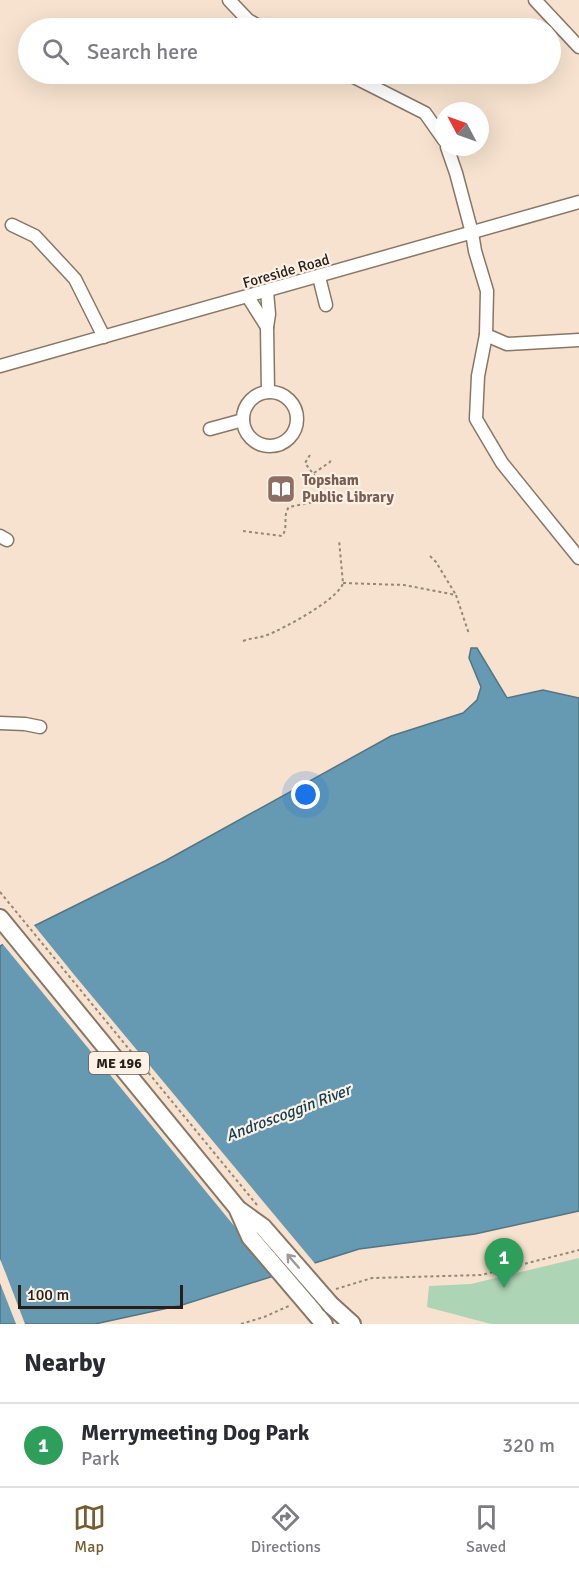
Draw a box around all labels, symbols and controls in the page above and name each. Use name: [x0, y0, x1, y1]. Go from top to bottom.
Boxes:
search box: [18, 18, 561, 84]
icon: search: [39, 35, 72, 68]
text: Search here: [87, 38, 198, 65]
north arrow: [435, 102, 489, 156]
street label: Foreside Road: [241, 250, 332, 292]
place label: Topsham Public Library: [302, 471, 394, 506]
library icon: Topsham Public Library: [265, 473, 297, 505]
your location: [291, 780, 320, 809]
road number: ME 196: [89, 1052, 149, 1074]
water label: Androscoggin River: [223, 1079, 355, 1146]
pin: 1: [484, 1238, 524, 1288]
one-way arrow: [286, 1254, 300, 1269]
scale bar: [18, 1282, 183, 1310]
text: 100 m: [27, 1285, 69, 1305]
text: Nearby: [24, 1347, 105, 1379]
text: Merrymeeting Dog Park: [81, 1419, 309, 1446]
text: 1: [38, 1433, 49, 1458]
text: 320 m: [502, 1433, 555, 1458]
text: Park: [81, 1446, 119, 1471]
tab: Map: [73, 1501, 106, 1557]
tab: Directions: [251, 1501, 321, 1557]
tab: Saved: [466, 1501, 506, 1557]

